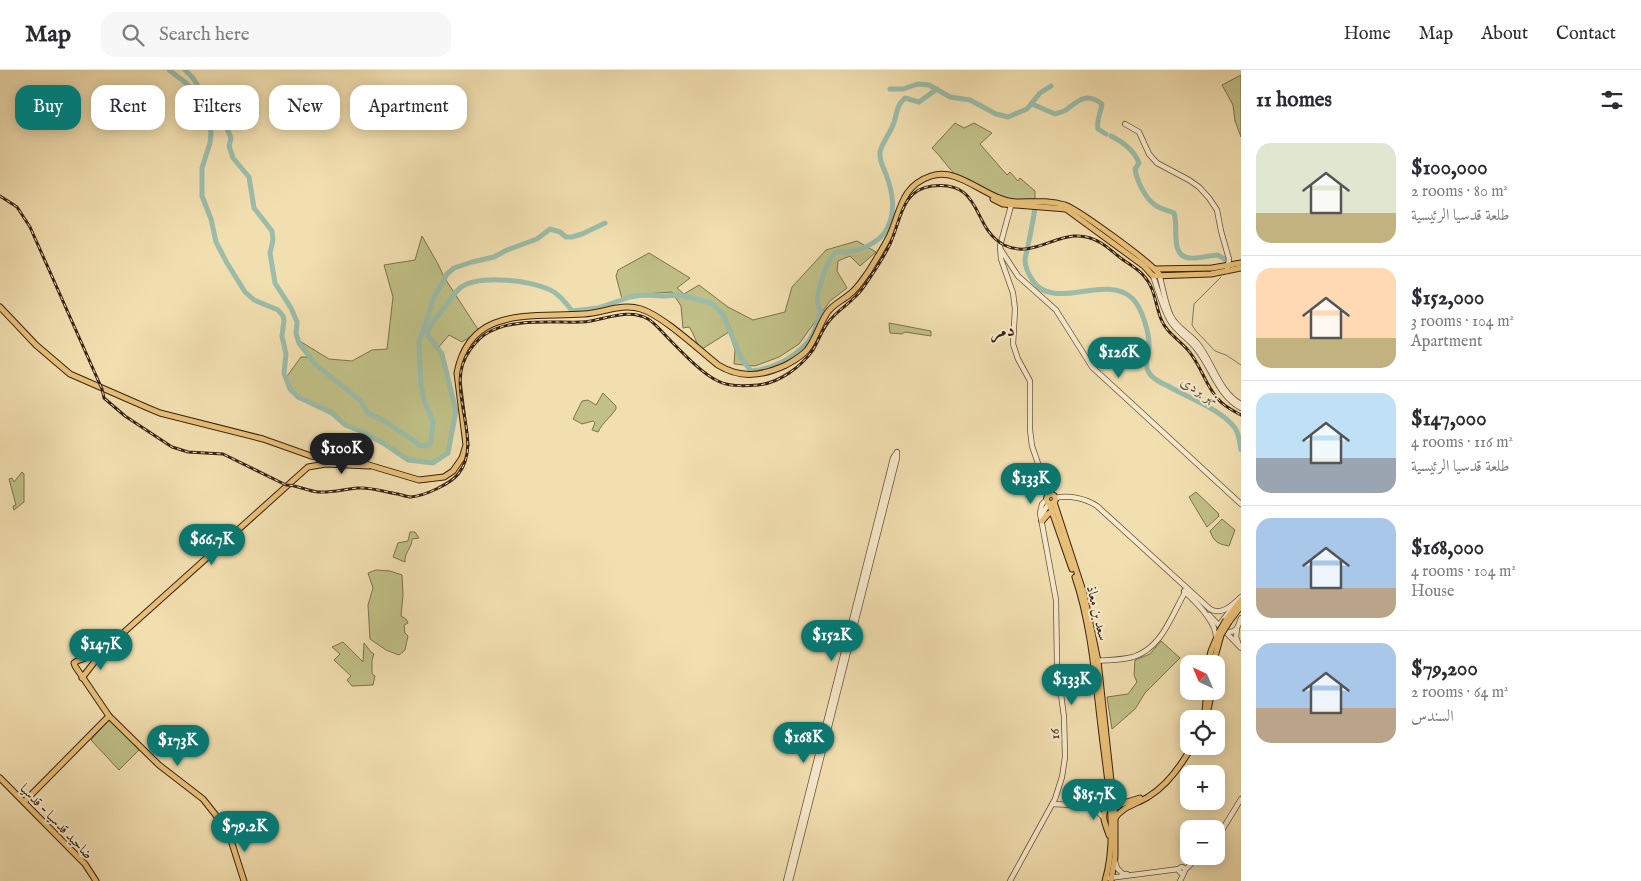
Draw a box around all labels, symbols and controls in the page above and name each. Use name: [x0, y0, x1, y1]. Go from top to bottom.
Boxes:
search box: [101, 12, 451, 57]
text: Map: [25, 19, 71, 50]
icon: search: [119, 21, 147, 49]
text: Search here: [159, 23, 250, 47]
text: Home: [1344, 23, 1391, 46]
text: Map: [1419, 23, 1453, 46]
text: About: [1481, 23, 1528, 46]
text: Contact: [1556, 23, 1616, 46]
chip: Buy: [15, 85, 81, 130]
chip: Rent: [91, 85, 165, 130]
chip: Filters: [175, 85, 259, 130]
chip: New: [269, 85, 340, 130]
chip: Apartment: [350, 85, 467, 130]
icon: filters: [1598, 86, 1626, 114]
text: 11 homes: [1256, 87, 1332, 114]
text: $100,000: [1411, 155, 1488, 182]
icon: home: [1296, 163, 1356, 223]
text: 2 rooms · 80 m²: [1411, 182, 1508, 202]
text: طلعة قدسيا الرئيسية: [1411, 206, 1509, 226]
text: $152,000: [1411, 285, 1484, 312]
icon: home: [1296, 288, 1356, 348]
text: 3 rooms · 104 m²: [1411, 312, 1514, 332]
district label: دمر: [991, 319, 1015, 343]
text: Apartment: [1411, 332, 1482, 352]
pin: $126K: [1084, 336, 1154, 379]
text: $126K: [1099, 343, 1139, 363]
water label: نهر بردى: [1177, 372, 1223, 409]
text: $147,000: [1411, 406, 1486, 433]
icon: home: [1296, 413, 1356, 473]
pin: $100K: [307, 432, 377, 475]
text: 4 rooms · 116 m²: [1411, 433, 1513, 453]
text: $100K: [321, 439, 363, 459]
text: طلعة قدسيا الرئيسية: [1411, 457, 1509, 477]
pin: $133K: [996, 462, 1066, 505]
text: $133K: [1012, 469, 1050, 489]
pin: $66.7K: [171, 524, 253, 566]
text: $66.7K: [190, 530, 234, 550]
text: $168,000: [1411, 535, 1484, 562]
icon: home: [1296, 538, 1356, 598]
text: 4 rooms · 104 m²: [1411, 562, 1516, 582]
text: House: [1411, 582, 1454, 602]
street label: سعد بن معاذ: [1082, 584, 1112, 643]
pin: $152K: [797, 620, 867, 662]
text: $152K: [812, 626, 852, 646]
pin: $147K: [66, 628, 136, 671]
text: $147K: [80, 635, 122, 655]
north arrow: [1180, 655, 1225, 700]
map controls: [1180, 655, 1225, 865]
text: $79,200: [1411, 656, 1478, 683]
icon: home: [1296, 663, 1356, 723]
pin: $133K: [1037, 664, 1107, 706]
text: $133K: [1053, 670, 1091, 690]
text: 2 rooms · 64 m²: [1411, 683, 1509, 703]
text: السندس: [1411, 707, 1454, 727]
button: locate: [1180, 710, 1225, 755]
pin: $168K: [769, 722, 839, 764]
pin: $173K: [143, 724, 213, 767]
street label: 16: [1046, 727, 1064, 740]
text: $168K: [784, 728, 824, 748]
text: $173K: [158, 731, 198, 751]
button: +: [1180, 765, 1225, 810]
pin: $85.7K: [1053, 778, 1135, 821]
street label: ضاحيد قدسيا - قدسيا: [16, 780, 97, 863]
text: $85.7K: [1073, 785, 1115, 805]
pin: $79.2K: [204, 810, 286, 853]
text: $79.2K: [222, 817, 268, 837]
button: −: [1180, 820, 1225, 865]

